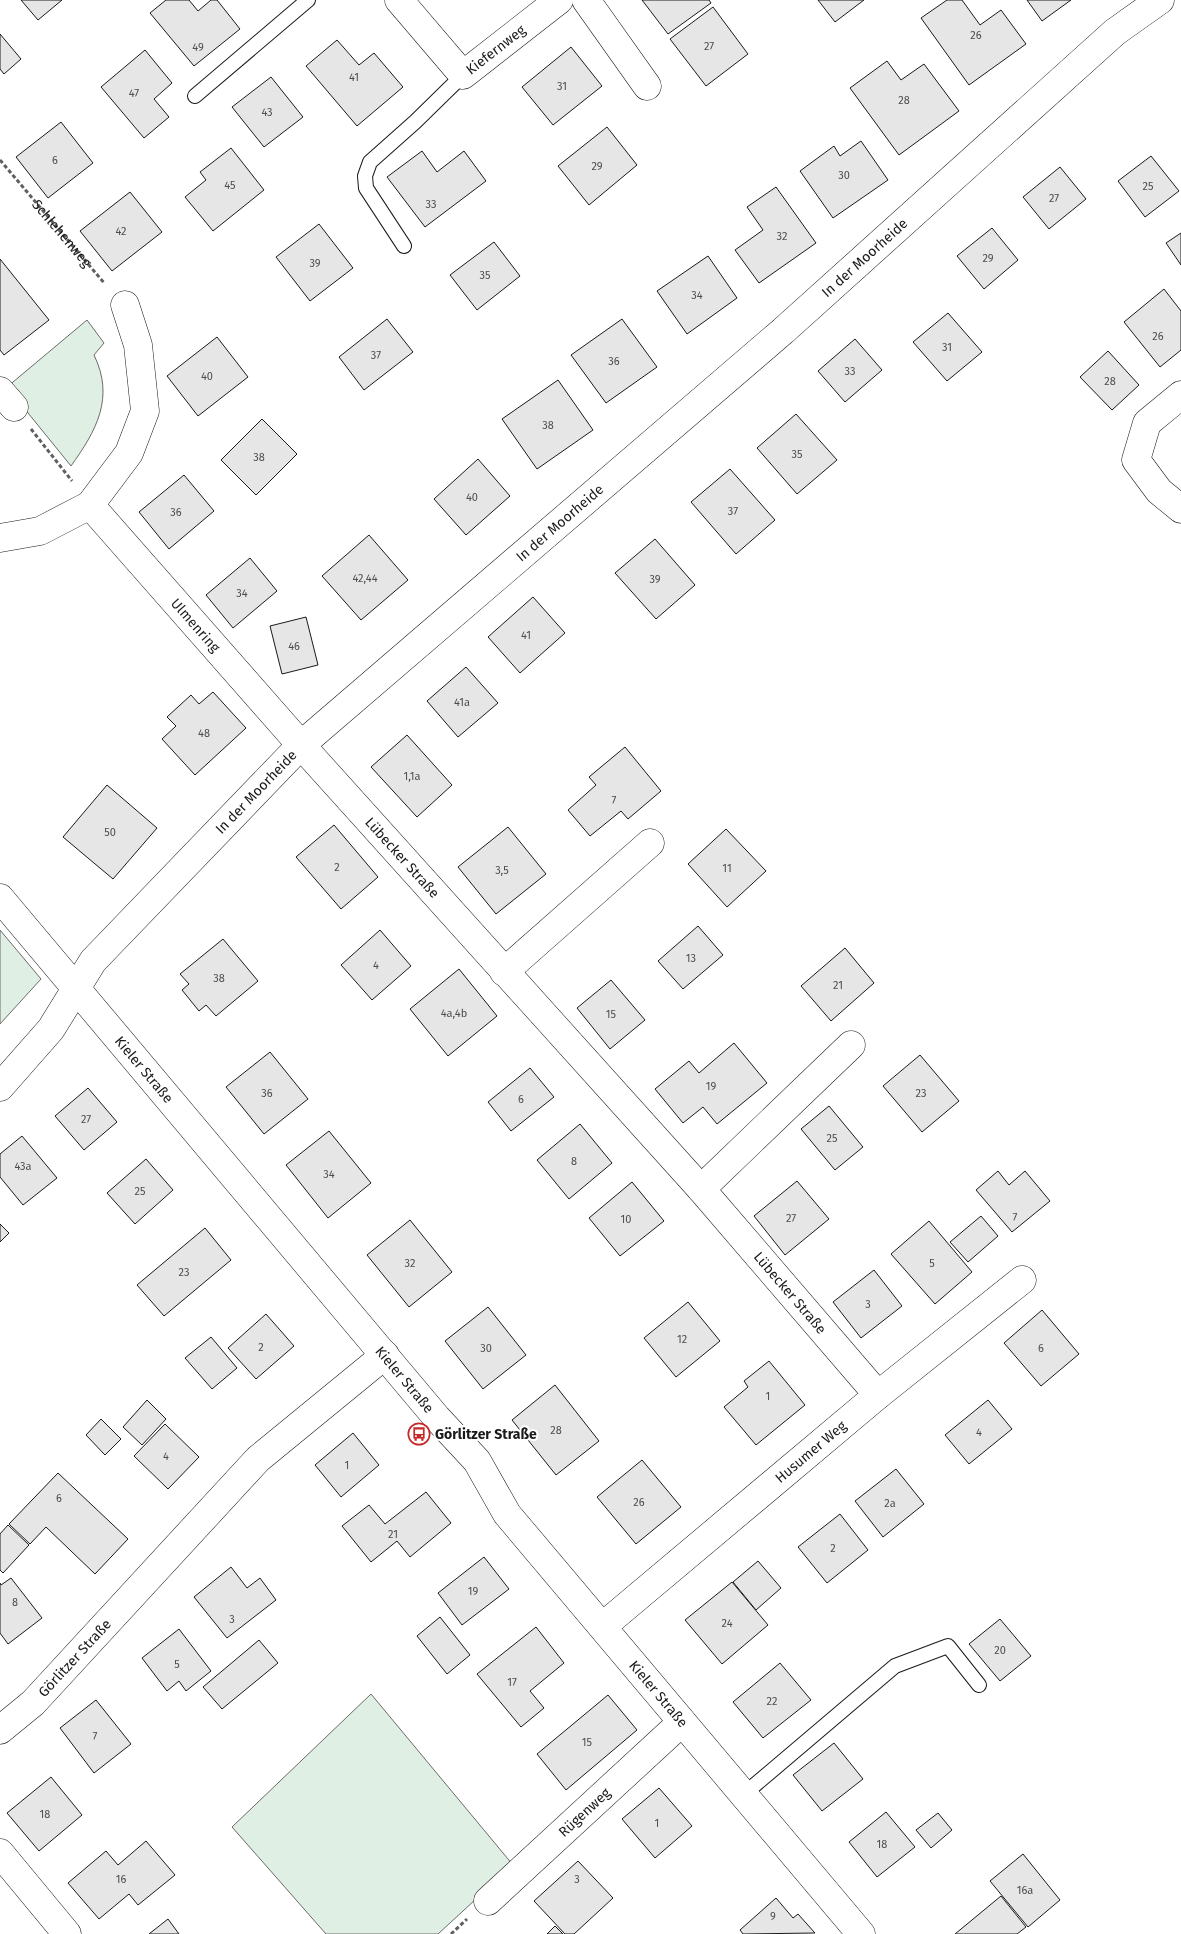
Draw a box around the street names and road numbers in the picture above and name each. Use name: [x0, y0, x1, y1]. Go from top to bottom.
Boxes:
street label: Kiefernweg: [463, 21, 529, 78]
street label: Schlehenweg: [29, 196, 96, 271]
street label: In der Moorheide: [818, 215, 911, 301]
street label: In der Moorheide: [513, 481, 607, 565]
street label: Ulmenring: [167, 595, 224, 656]
street label: In der Moorheide: [212, 746, 300, 837]
street label: Lübecker Straße: [362, 814, 443, 901]
street label: Kieler Straße: [111, 1033, 177, 1106]
street label: Lübecker Straße: [750, 1248, 830, 1337]
street label: Kieler Straße: [372, 1343, 438, 1416]
street label: Husumer Weg: [772, 1417, 850, 1486]
street label: Görlitzer Straße: [35, 1616, 115, 1700]
street label: Kieler Straße: [626, 1657, 691, 1731]
street label: Rügenweg: [555, 1784, 614, 1840]

